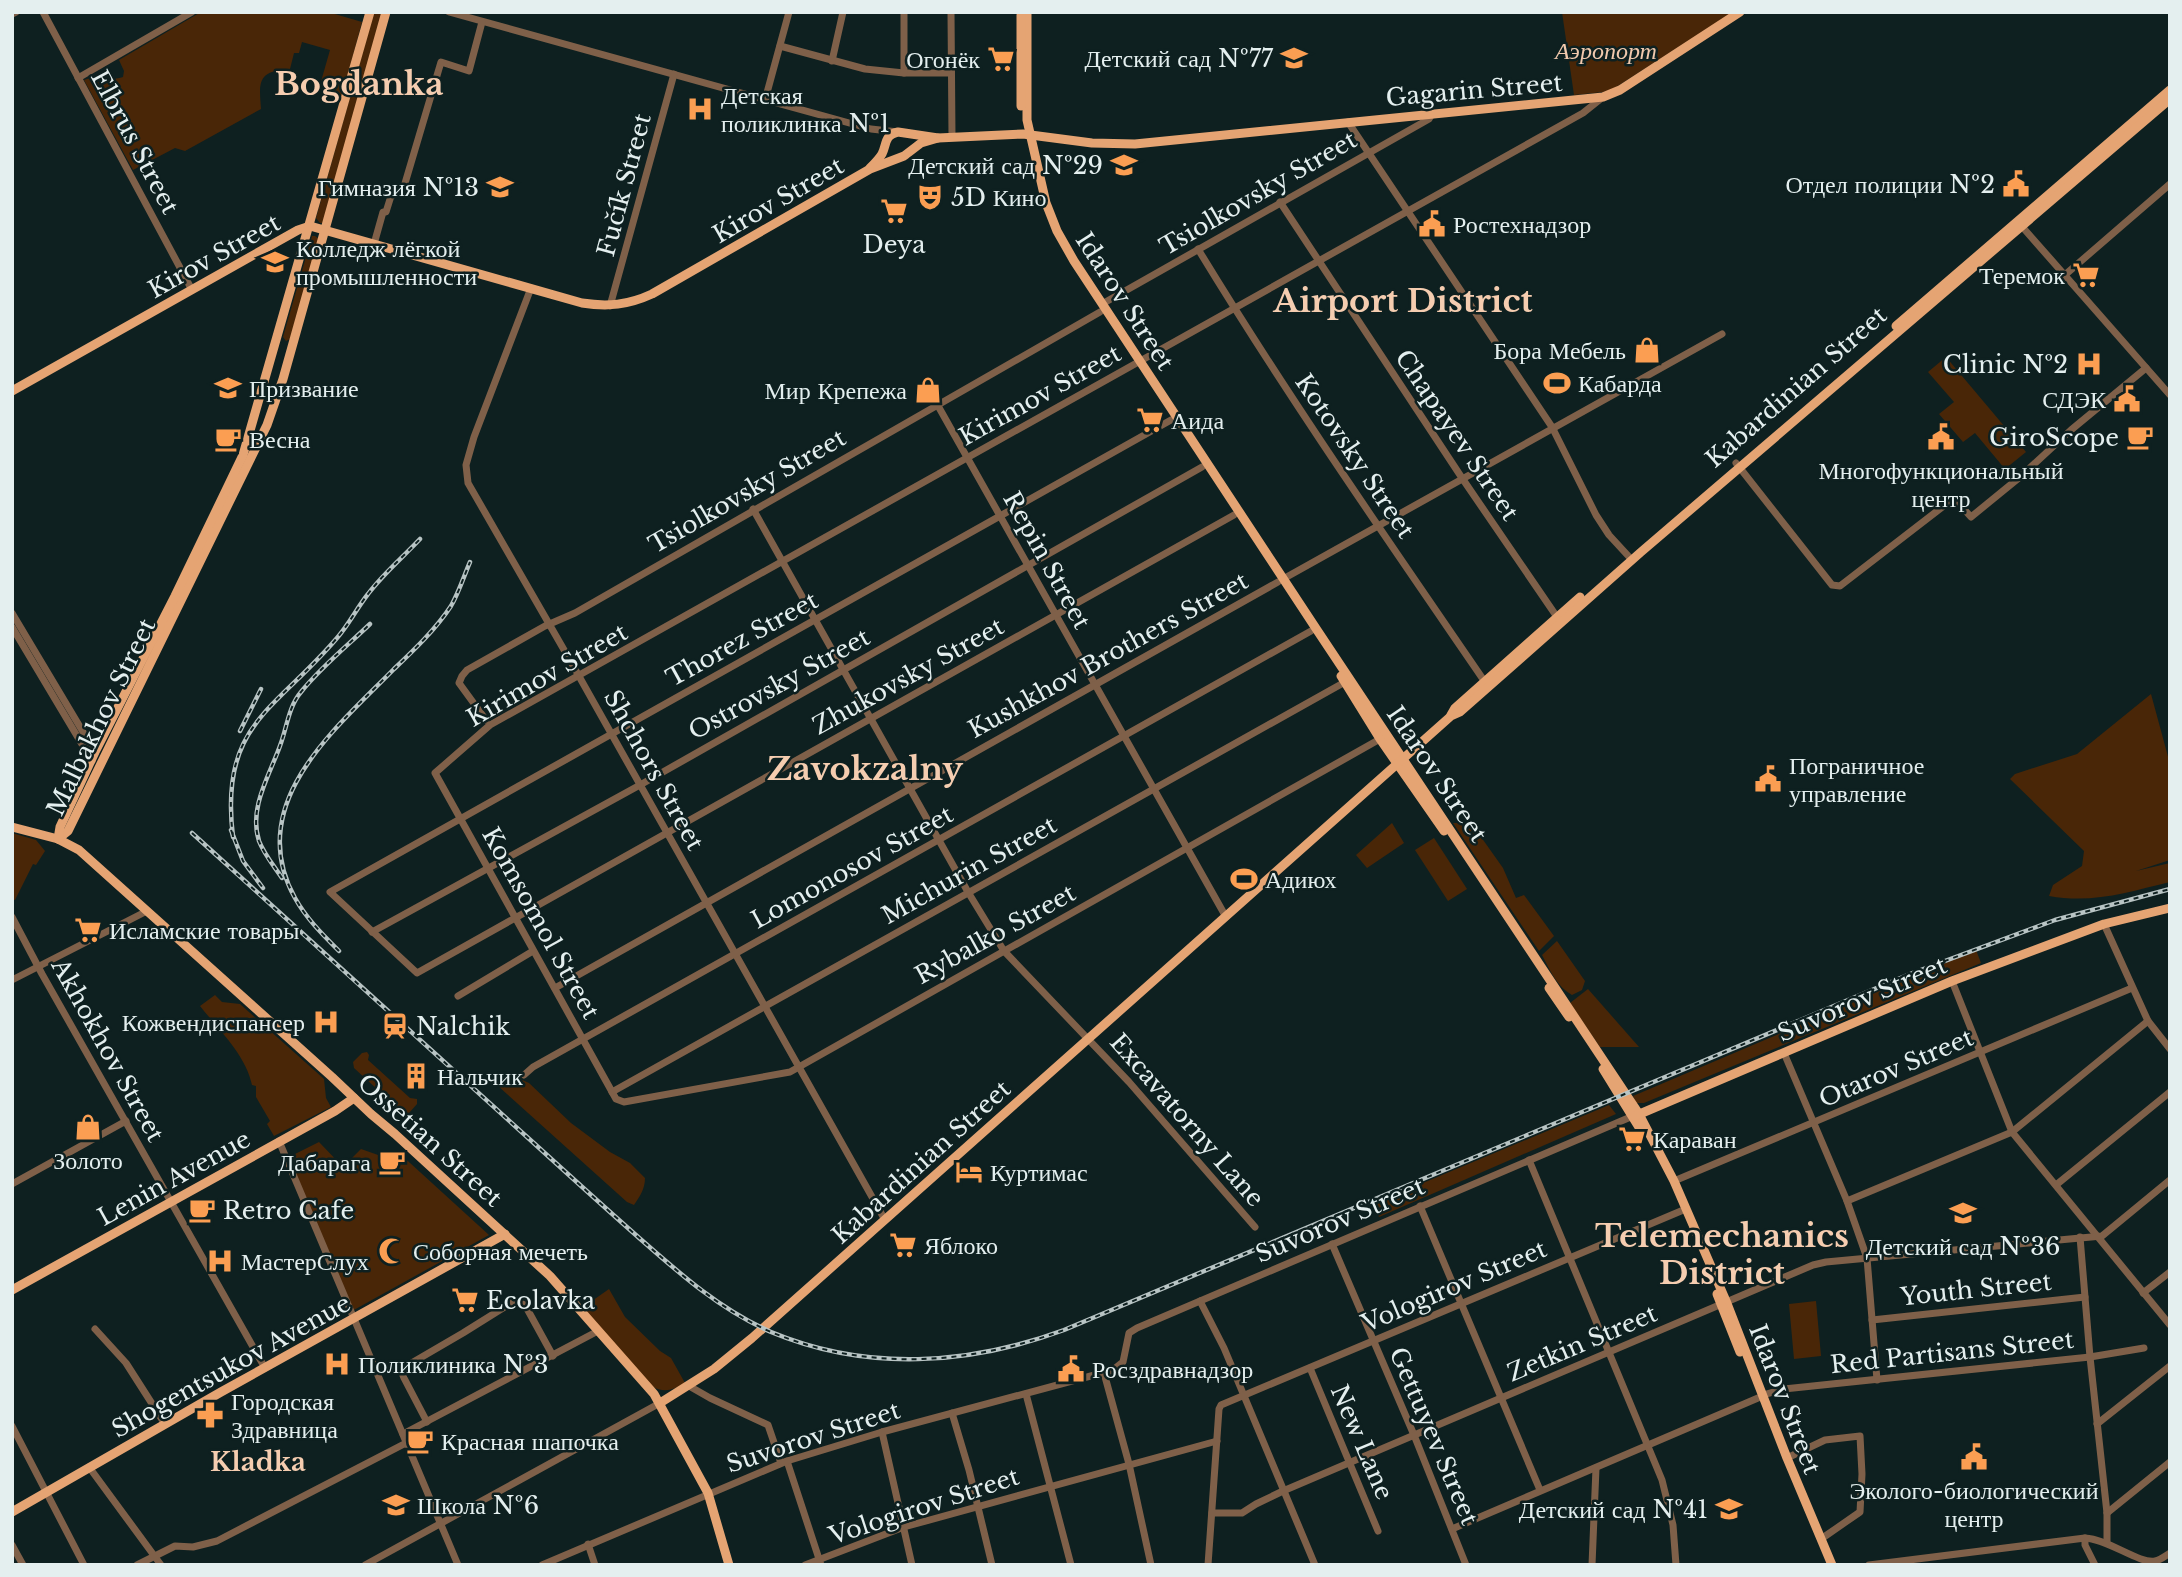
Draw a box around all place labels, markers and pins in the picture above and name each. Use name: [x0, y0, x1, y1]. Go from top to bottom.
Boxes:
school or university icon: Детский сад №77: [1279, 43, 1309, 73]
supermarket icon: Огонёк: [986, 44, 1016, 74]
place label: Детский сад №77: [1084, 44, 1274, 73]
place label: Огонёк: [906, 45, 980, 74]
place label: Детская поликлинка №1: [721, 81, 890, 138]
hospital icon: Детская поликлинка №1: [685, 94, 715, 124]
school or university icon: Детский сад №29: [1109, 150, 1139, 180]
place label: Детский сад №29: [908, 151, 1103, 180]
public building icon: Отдел полиции №2: [2001, 169, 2031, 199]
place label: Отдел полиции №2: [1785, 170, 1995, 199]
school or university icon: Гимназия №13: [485, 172, 515, 202]
place label: Гимназия №13: [318, 173, 479, 202]
theatre icon: 5D Кино: [915, 182, 945, 212]
place label: 5D Кино: [951, 183, 1046, 212]
supermarket icon: Deya: [879, 196, 909, 226]
public building icon: Ростехнадзор: [1417, 209, 1447, 239]
place label: Ростехнадзор: [1453, 210, 1591, 239]
place label: Deya: [862, 230, 926, 259]
place label: Колледж лёгкой промышленности: [296, 234, 477, 291]
school or university icon: Колледж лёгкой промышленности: [260, 247, 290, 277]
supermarket icon: Теремок: [2071, 260, 2101, 290]
place label: Теремок: [1979, 261, 2065, 290]
shop icon: Бора Мебель: [1632, 335, 1662, 365]
place label: Бора Мебель: [1494, 336, 1626, 365]
hospital icon: Clinic №2: [2074, 349, 2104, 379]
place label: Clinic №2: [1943, 350, 2068, 379]
sports icon: Кабарда: [1542, 368, 1572, 398]
place label: Кабарда: [1578, 369, 1662, 398]
school or university icon: Призвание: [213, 373, 243, 403]
place label: Призвание: [249, 374, 359, 403]
shop icon: Мир Крепежа: [913, 375, 943, 405]
place label: Мир Крепежа: [765, 376, 907, 405]
public building icon: СДЭК: [2112, 384, 2142, 414]
place label: СДЭК: [2042, 385, 2107, 414]
supermarket icon: Аида: [1135, 405, 1165, 435]
place label: Аида: [1171, 406, 1224, 435]
public building icon: Многофункциональный центр: [1926, 422, 1956, 452]
cafe icon: GiroScope: [2125, 422, 2155, 452]
place label: GiroScope: [1989, 423, 2119, 452]
cafe icon: Весна: [213, 424, 243, 454]
place label: Весна: [249, 425, 311, 454]
place label: Многофункциональный центр: [1818, 456, 2064, 513]
place label: Пограничное управление: [1789, 751, 1924, 808]
public building icon: Пограничное управление: [1753, 764, 1783, 794]
sports icon: Адиюх: [1229, 864, 1259, 894]
place label: Адиюх: [1265, 865, 1336, 894]
supermarket icon: Исламские товары: [73, 915, 103, 945]
place label: Исламские товары: [109, 916, 299, 945]
hospital icon: Кожвендиспансер: [311, 1007, 341, 1037]
place label: Кожвендиспансер: [122, 1008, 305, 1037]
station icon: Nalchik: [380, 1011, 410, 1041]
place label: Nalchik: [416, 1012, 510, 1041]
building icon: Нальчик: [401, 1061, 431, 1091]
place label: Нальчик: [437, 1062, 523, 1091]
shop icon: Золото: [73, 1112, 103, 1142]
supermarket icon: Караван: [1617, 1124, 1647, 1154]
place label: Караван: [1653, 1125, 1737, 1154]
place label: Золото: [53, 1146, 123, 1175]
cafe icon: Дабарага: [377, 1147, 407, 1177]
place label: Дабарага: [278, 1148, 371, 1177]
hotel icon: Куртимас: [954, 1157, 984, 1187]
place label: Куртимас: [990, 1158, 1088, 1187]
cafe icon: Retro Cafe: [187, 1195, 217, 1225]
place label: Retro Cafe: [223, 1196, 354, 1225]
school or university icon: Детский сад №36: [1948, 1198, 1978, 1228]
supermarket icon: Яблоко: [888, 1230, 918, 1260]
place label: Яблоко: [924, 1231, 998, 1260]
place label: Детский сад №36: [1866, 1232, 2060, 1261]
mosque icon: Соборная мечеть: [377, 1236, 407, 1266]
place label: Соборная мечеть: [413, 1237, 588, 1266]
hospital icon: МастерСлух: [205, 1246, 235, 1276]
place label: МастерСлух: [241, 1247, 369, 1276]
supermarket icon: Ecolavka: [450, 1285, 480, 1315]
place label: Ecolavka: [486, 1286, 596, 1315]
hospital icon: Поликлиника №3: [322, 1349, 352, 1379]
place label: Поликлиника №3: [358, 1350, 548, 1379]
public building icon: Росздравнадзор: [1056, 1354, 1086, 1384]
place label: Росздравнадзор: [1092, 1355, 1253, 1384]
place label: Городская Здравница: [231, 1387, 338, 1444]
pharmacy icon: Городская Здравница: [195, 1400, 225, 1430]
cafe icon: Красная шапочка: [405, 1426, 435, 1456]
place label: Красная шапочка: [441, 1427, 619, 1456]
public building icon: Эколого-биологический центр: [1959, 1442, 1989, 1472]
place label: Эколого-биологический центр: [1849, 1476, 2099, 1533]
school or university icon: Школа №6: [381, 1490, 411, 1520]
place label: Школа №6: [417, 1491, 539, 1520]
school or university icon: Детский сад №41: [1714, 1494, 1744, 1524]
place label: Детский сад №41: [1519, 1495, 1708, 1524]

